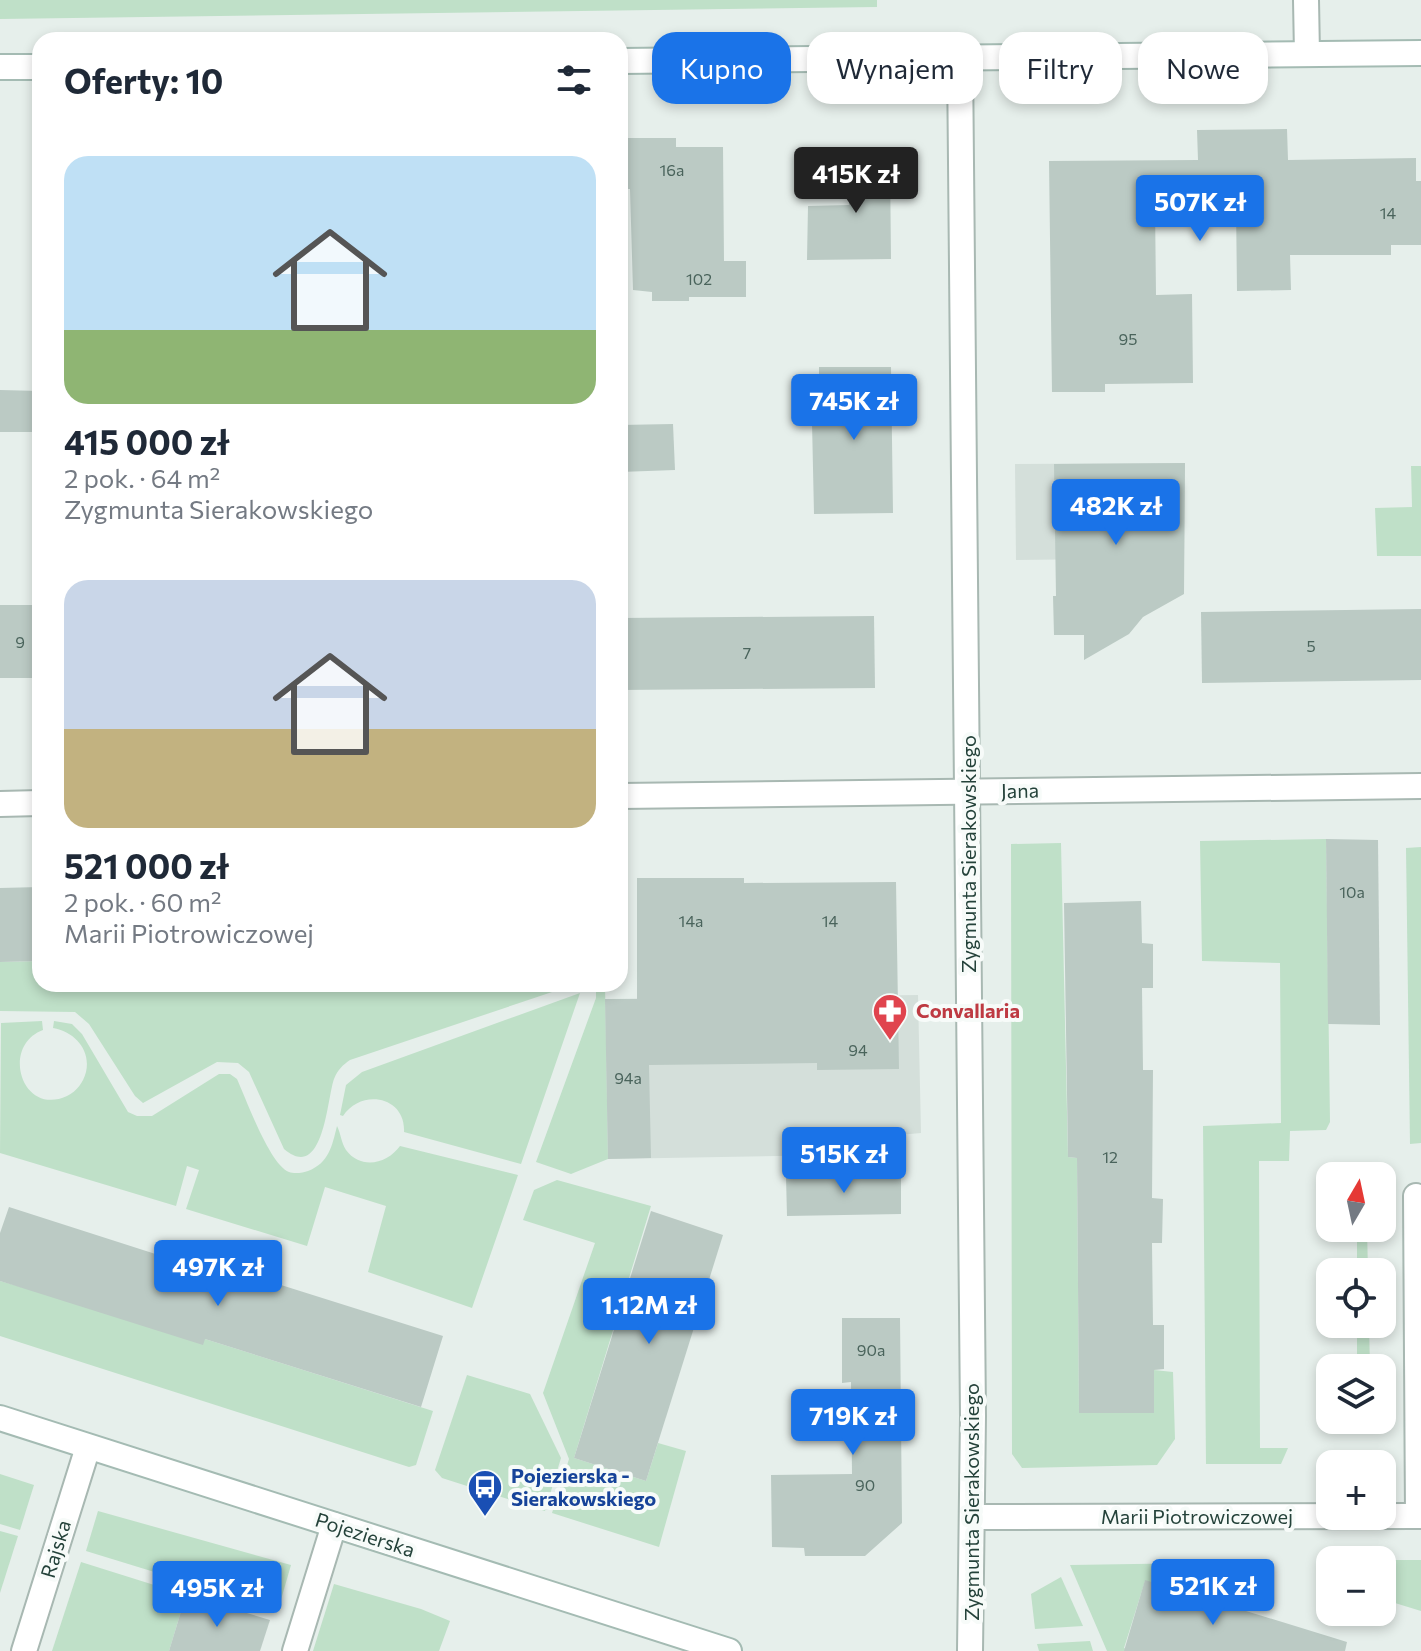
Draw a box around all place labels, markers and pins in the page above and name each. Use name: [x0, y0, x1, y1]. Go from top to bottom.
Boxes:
pin: 415K zł: [782, 147, 930, 215]
pin: 507K zł: [1126, 175, 1274, 243]
pin: 745K zł: [780, 374, 928, 442]
pin: 482K zł: [1042, 479, 1190, 547]
pharmacy icon: Convallaria: [871, 992, 909, 1042]
place label: Convallaria: [916, 998, 1020, 1022]
pin: 515K zł: [770, 1127, 918, 1195]
pin: 497K zł: [144, 1240, 292, 1308]
pin: 1.12M zł: [566, 1278, 732, 1346]
pin: 719K zł: [779, 1389, 927, 1457]
place label: Pojezierska - Sierakowskiego: [511, 1463, 656, 1510]
bus stop icon: Pojezierska - Sierakowskiego: [466, 1468, 504, 1518]
pin: 521K zł: [1139, 1559, 1287, 1627]
pin: 495K zł: [143, 1561, 291, 1629]

